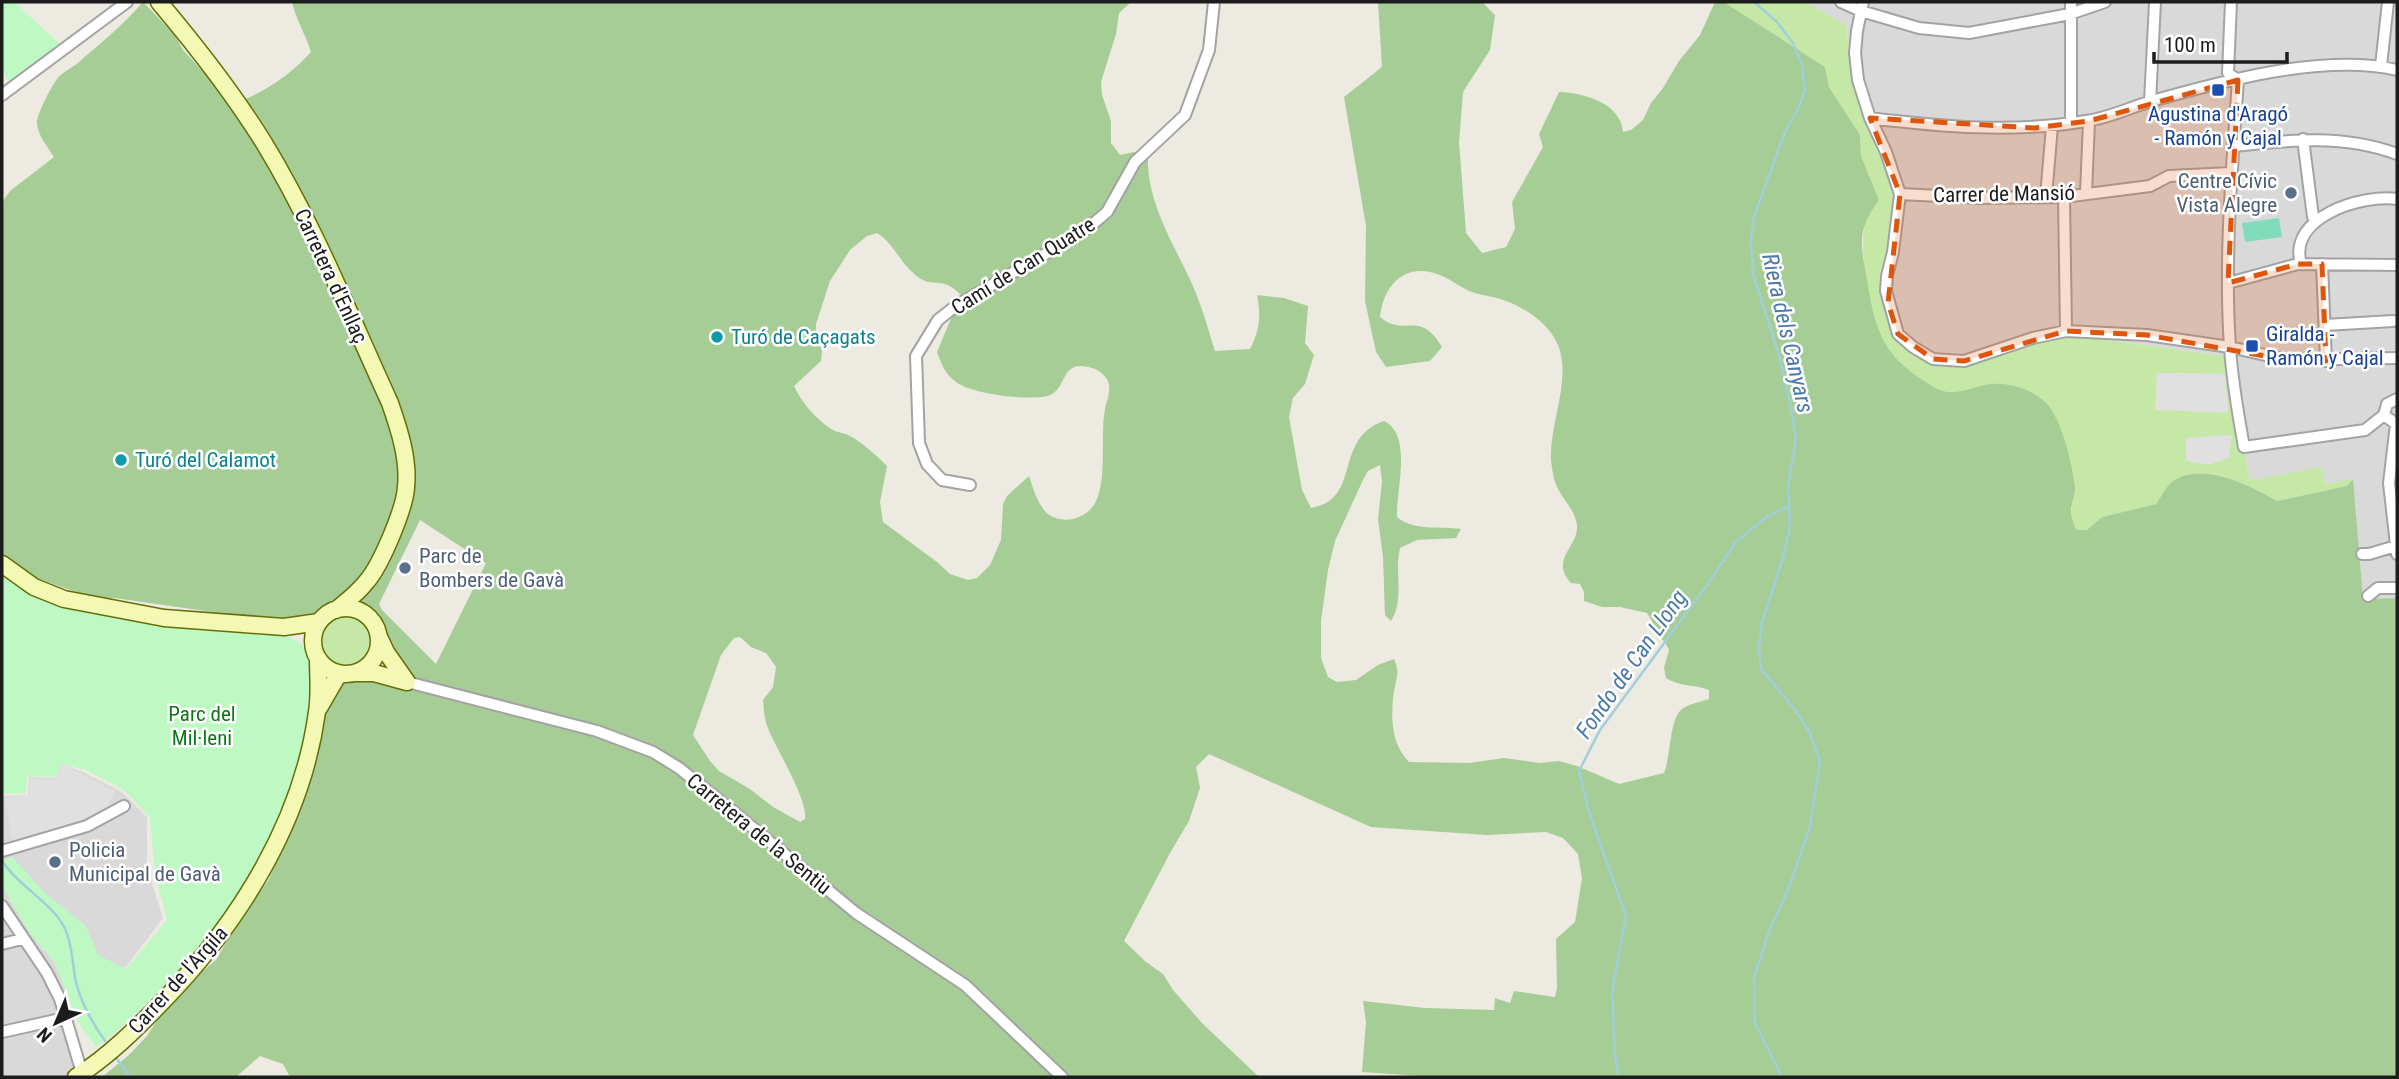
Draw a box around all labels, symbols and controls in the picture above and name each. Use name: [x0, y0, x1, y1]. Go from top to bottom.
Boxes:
scale bar: [2154, 21, 2287, 65]
text: 100 m: [2164, 33, 2216, 57]
marker: Agustina d'Aragó - Ramón y Cajal: [2210, 82, 2226, 98]
place label: Agustina d'Aragó - Ramón y Cajal: [2148, 102, 2288, 150]
place label: Centre Cívic Vista Alegre: [2177, 169, 2277, 217]
street label: Carrer de Mansió: [1933, 181, 2075, 207]
marker: Centre Cívic Vista Alegre: [2283, 185, 2299, 201]
street label: Carretera d'Enllaç: [289, 205, 373, 347]
street label: Camí de Can Quatre: [947, 212, 1099, 320]
water label: Riera dels Canyars: [1756, 251, 1819, 415]
place label: Giralda - Ramón y Cajal: [2266, 322, 2384, 370]
place label: Turó de Caçagats: [731, 325, 876, 349]
marker: Turó de Caçagats: [709, 329, 725, 345]
marker: Giralda - Ramón y Cajal: [2244, 338, 2260, 354]
place label: Turó del Calamot: [135, 448, 276, 472]
marker: Turó del Calamot: [113, 452, 129, 468]
place label: Parc de Bombers de Gavà: [419, 544, 564, 592]
marker: Parc de Bombers de Gavà: [397, 560, 413, 576]
water label: Fondo de Can Llong: [1570, 585, 1693, 744]
park label: Parc del Mil·leni: [168, 702, 236, 750]
street label: Carretera de la Sentiu: [682, 769, 836, 899]
place label: Policia Municipal de Gavà: [69, 838, 221, 886]
marker: Policia Municipal de Gavà: [47, 854, 63, 870]
street label: Carrer de l'Argila: [123, 921, 233, 1039]
north arrow: [21, 988, 91, 1058]
text: N: [32, 1023, 57, 1047]

